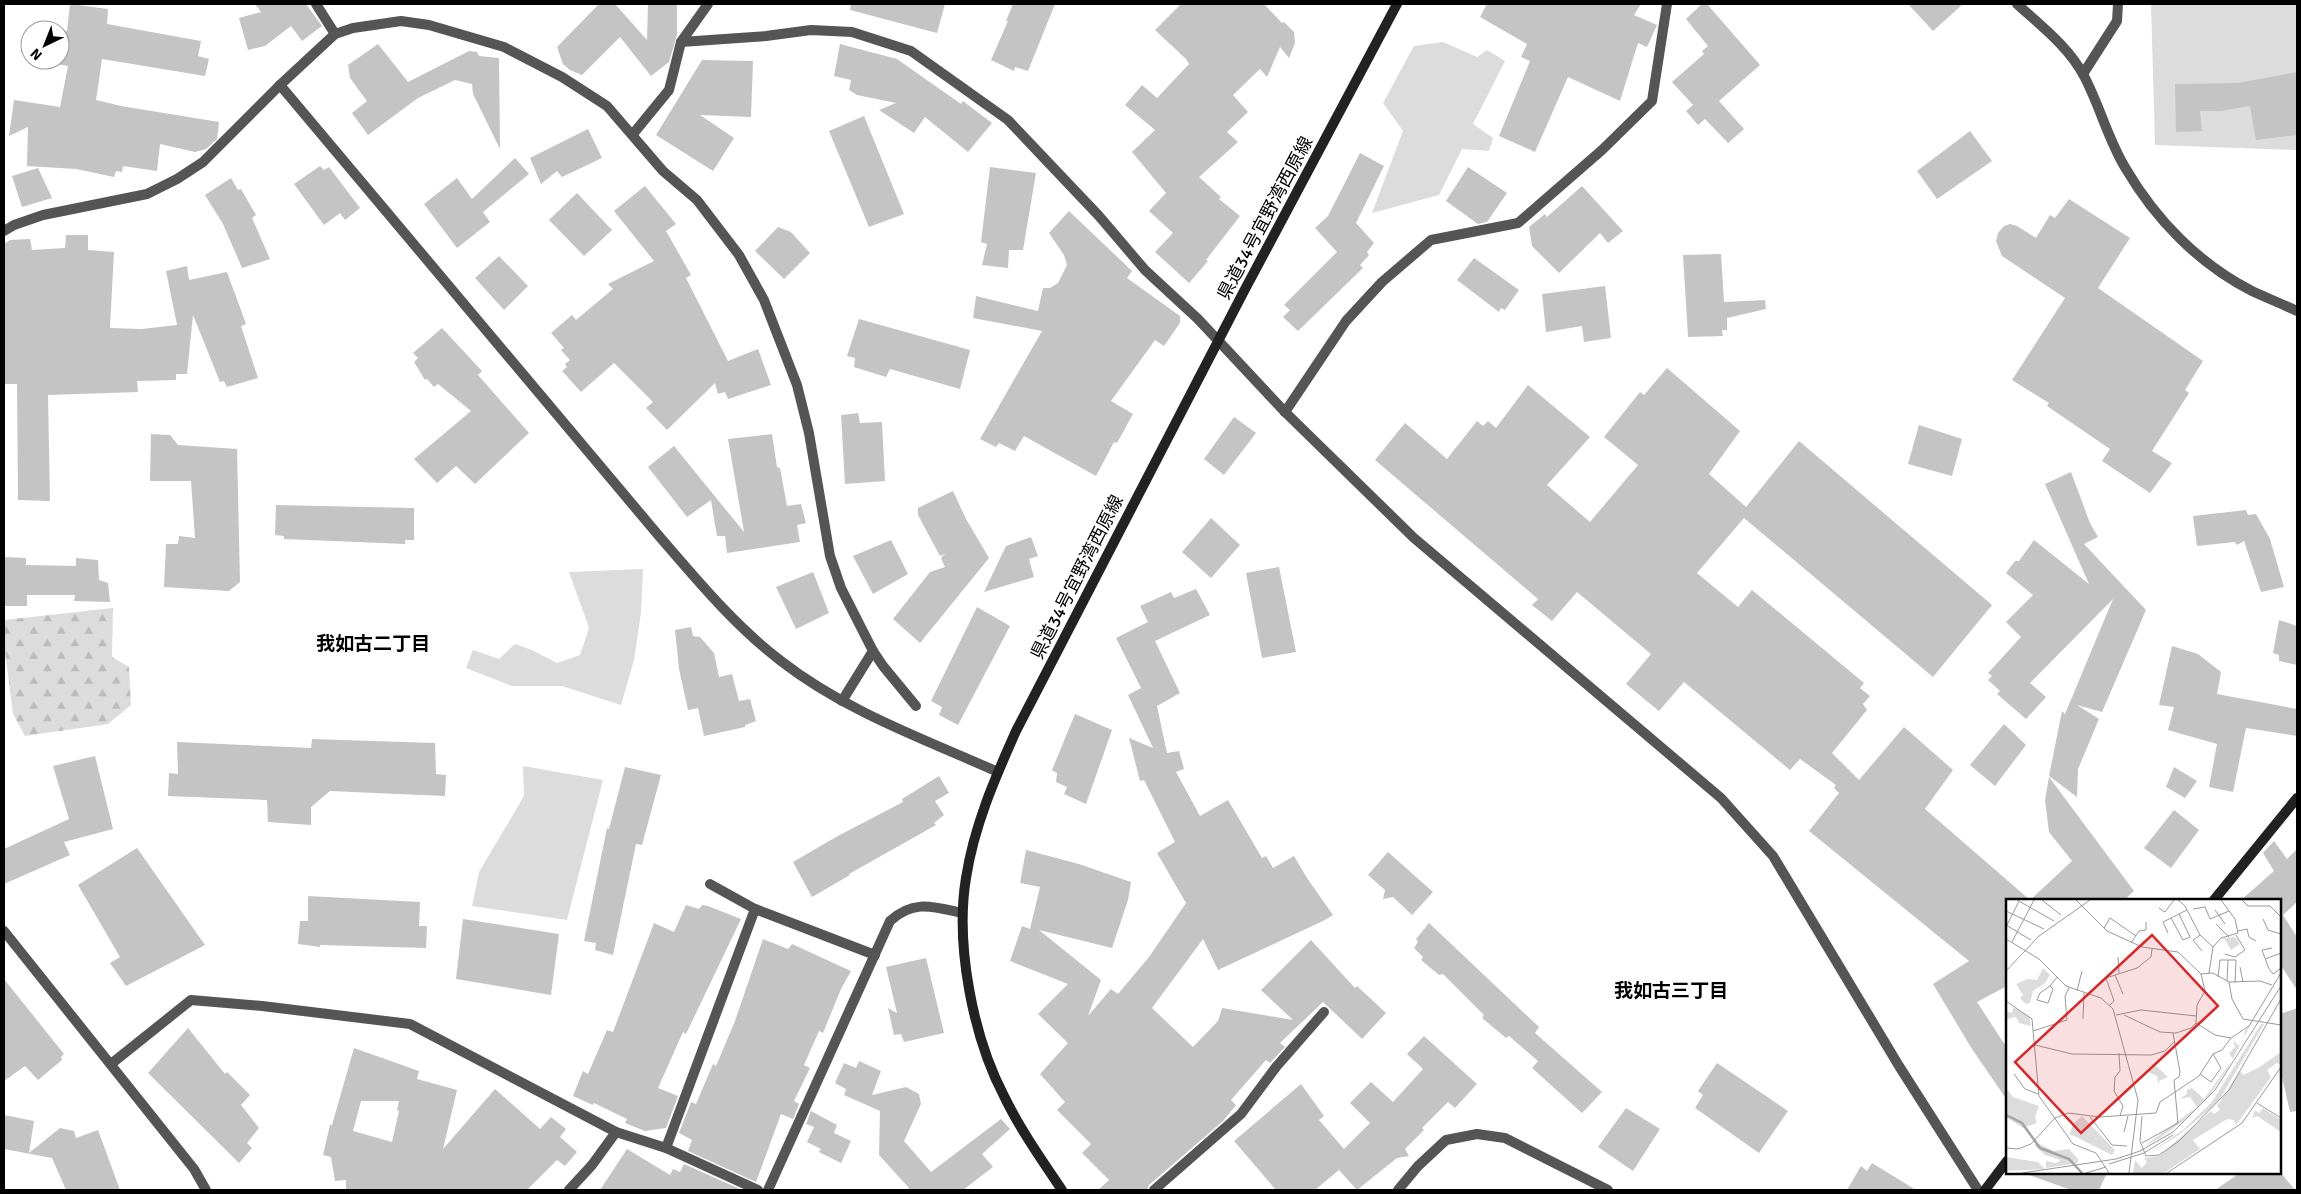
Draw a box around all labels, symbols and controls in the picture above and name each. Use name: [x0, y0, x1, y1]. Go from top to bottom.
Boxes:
north arrow: [20, 20, 70, 70]
text: N: [27, 45, 46, 64]
street label: 県道34号宜野湾西原線: [1213, 133, 1317, 303]
street label: 県道34号宜野湾西原線: [1026, 491, 1128, 663]
district label: 我如古二丁目: [316, 632, 430, 656]
inset map: [2006, 899, 2281, 1174]
district label: 我如古三丁目: [1614, 979, 1728, 1003]

